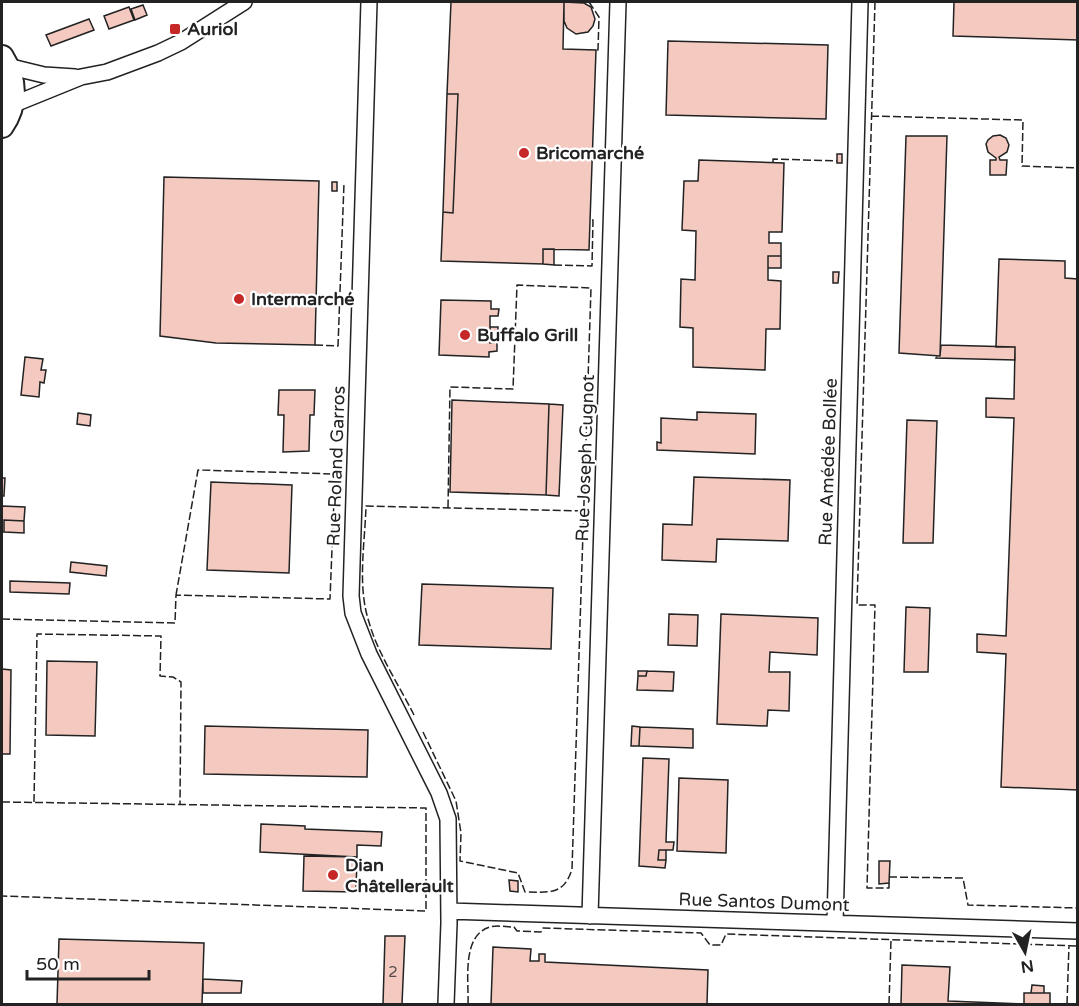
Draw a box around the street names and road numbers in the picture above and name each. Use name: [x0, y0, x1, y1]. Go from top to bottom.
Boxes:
street label: Rue Joseph Cugnot: [571, 374, 599, 542]
street label: Rue Amédée Bollée: [814, 378, 842, 546]
street label: Rue Roland Garros: [322, 385, 350, 547]
street label: Rue Santos Dumont: [678, 888, 850, 916]

